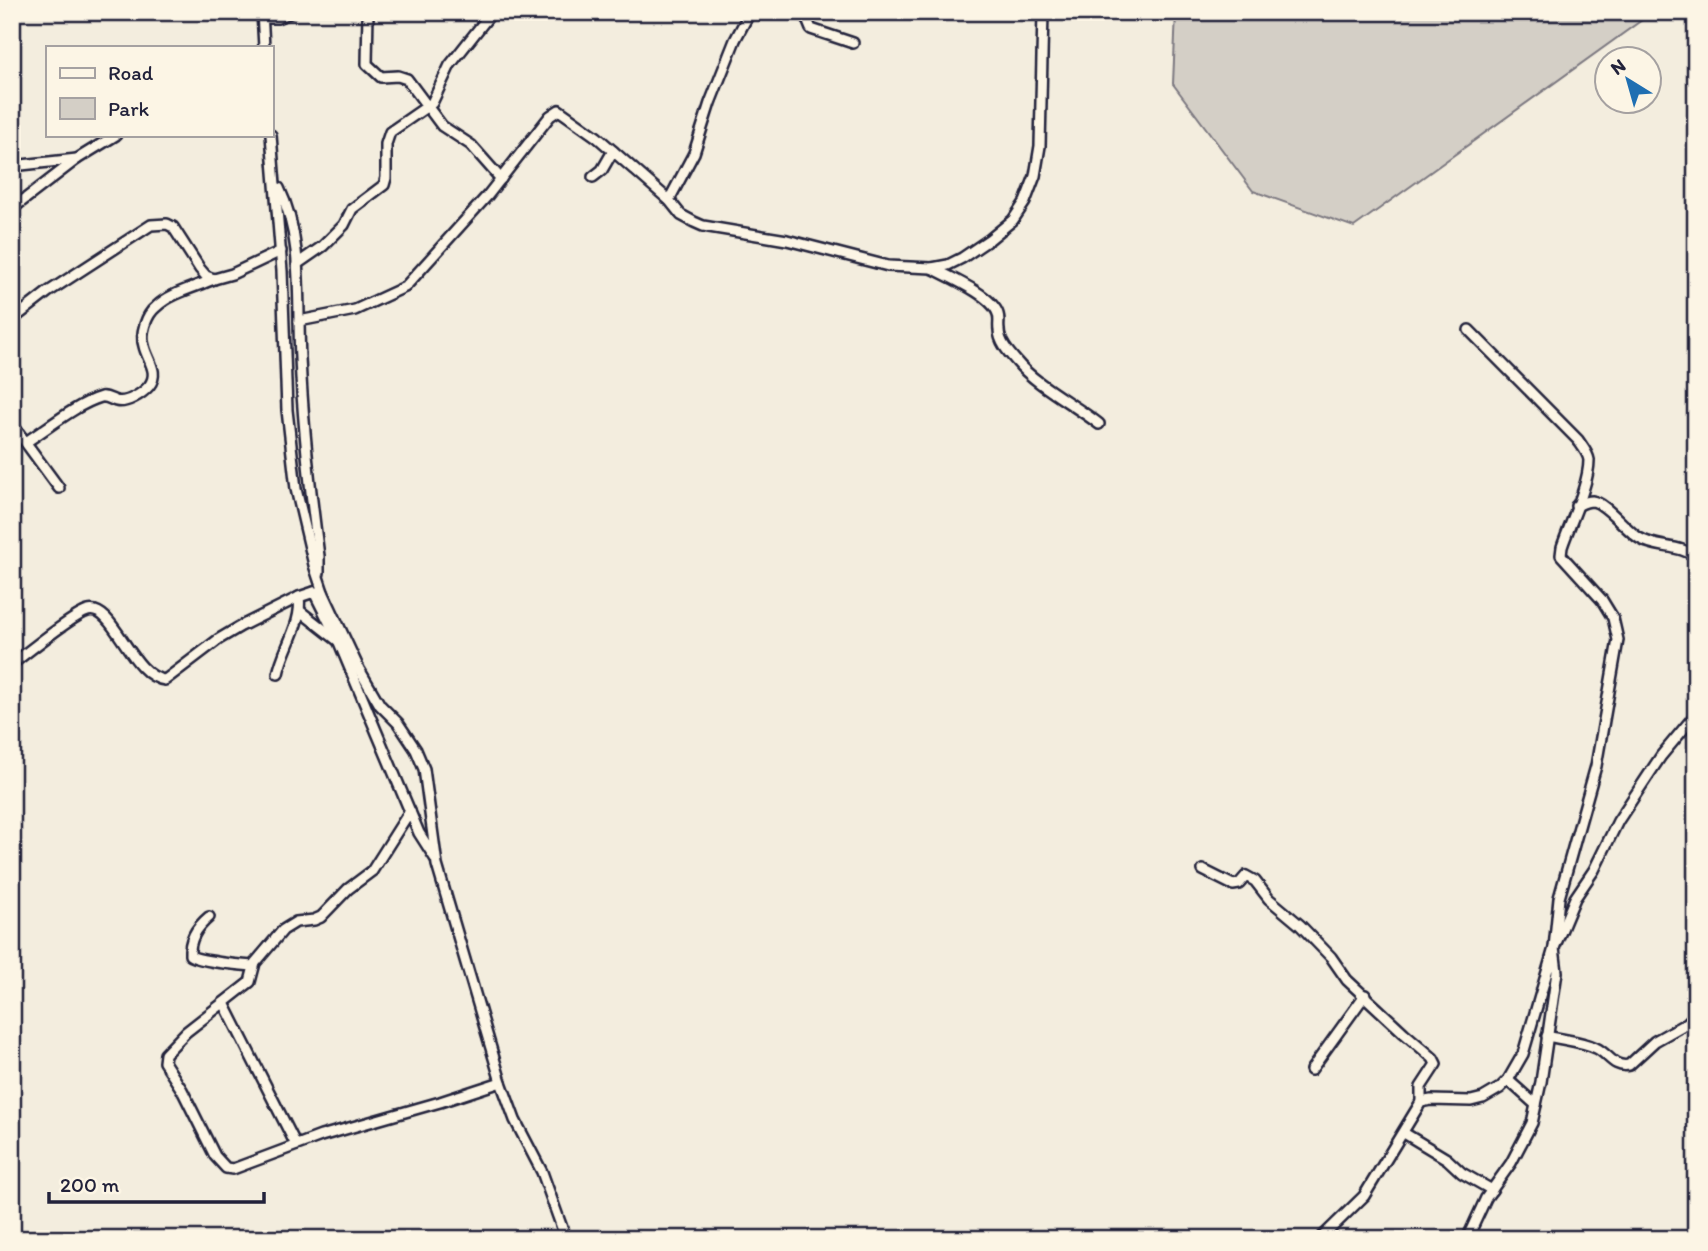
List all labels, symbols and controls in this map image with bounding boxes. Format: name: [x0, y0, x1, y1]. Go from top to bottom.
legend: [46, 46, 273, 136]
north arrow: [1592, 46, 1662, 116]
text: N: [1606, 54, 1630, 80]
text: Road: [108, 60, 154, 85]
text: Park: [108, 96, 150, 121]
scale bar: [49, 1160, 264, 1204]
text: 200 m: [60, 1172, 120, 1197]

